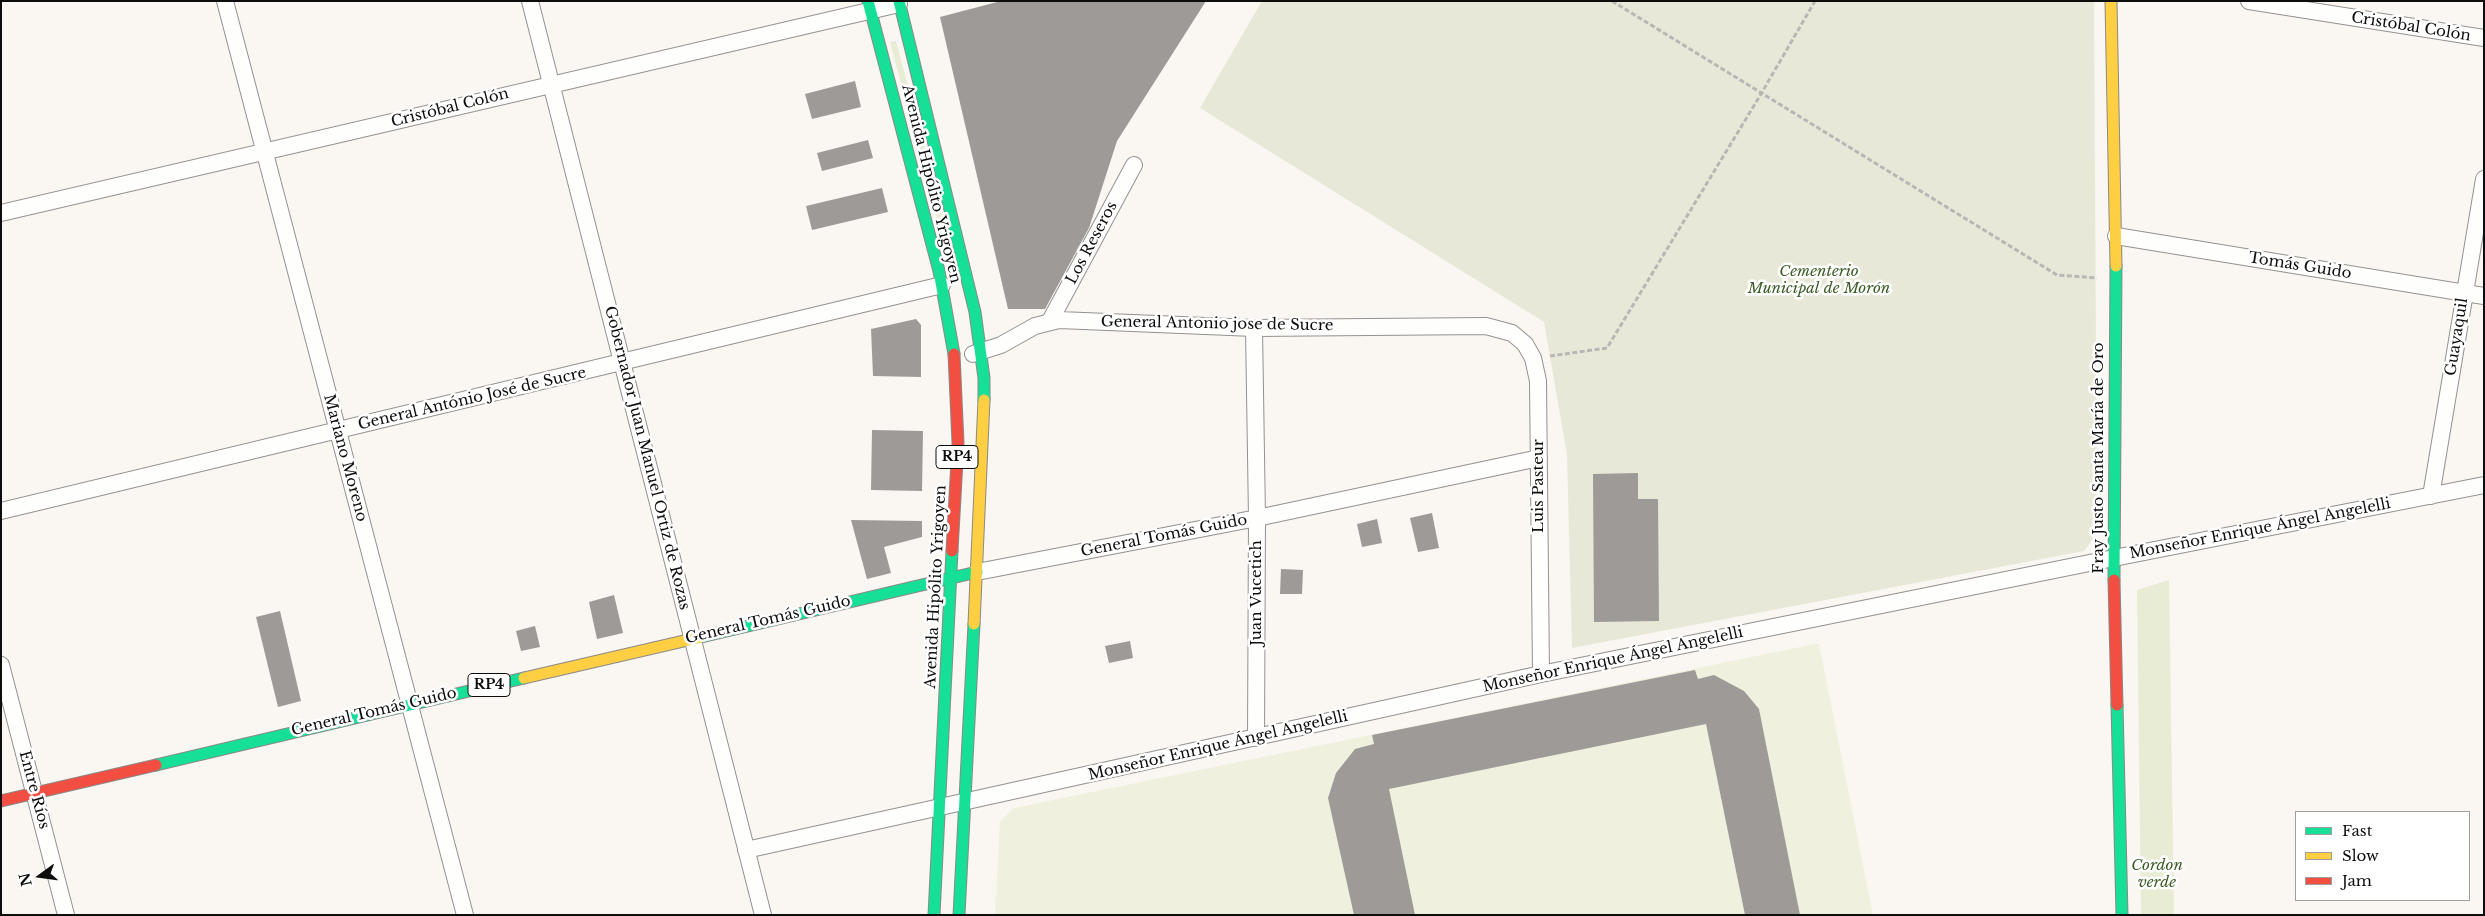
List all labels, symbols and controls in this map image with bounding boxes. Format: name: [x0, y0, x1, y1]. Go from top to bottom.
street label: Cristóbal Colón: [2350, 9, 2472, 45]
street label: Avenida Hipólito Yrigoyen: [898, 83, 964, 285]
street label: Cristóbal Colón: [389, 85, 511, 131]
street label: Los Reseros: [1063, 199, 1121, 287]
street label: Tomás Guido: [2247, 249, 2353, 283]
park label: Cementerio Municipal de Morón: [1748, 263, 1890, 298]
street label: Guayaquil: [2442, 297, 2472, 377]
street label: Gobernador Juan Manuel Ortiz de Rozas: [600, 304, 694, 612]
street label: General Antonio jose de Sucre: [1101, 313, 1333, 335]
street label: Fray Justo Santa María de Oro: [2090, 342, 2108, 574]
street label: General António José de Sucre: [356, 364, 588, 434]
street label: Mariano Moreno: [319, 392, 371, 524]
street label: Luis Pasteur: [1530, 439, 1548, 533]
road number: RP4: [936, 446, 978, 468]
street label: Avenida Hipólito Yrigoyen: [922, 485, 950, 689]
street label: Monseñor Enrique Ángel Angelelli: [2128, 495, 2392, 563]
street label: General Tomás Guido: [1079, 511, 1249, 561]
street label: Juan Vucetich: [1248, 540, 1266, 646]
street label: General Tomás Guido: [684, 592, 852, 648]
street label: Monseñor Enrique Ángel Angelelli: [1481, 624, 1745, 696]
road number: RP4: [468, 674, 510, 696]
street label: General Tomás Guido: [290, 684, 458, 740]
street label: Monseñor Enrique Ángel Angelelli: [1087, 707, 1349, 785]
street label: Entre Ríos: [15, 749, 53, 831]
legend: [2295, 811, 2470, 901]
text: Fast: [2342, 821, 2372, 840]
text: Slow: [2342, 846, 2379, 865]
north arrow: [15, 851, 65, 901]
park label: Cordon verde: [2131, 857, 2183, 892]
text: N: [15, 871, 36, 888]
text: Jam: [2342, 871, 2372, 890]

